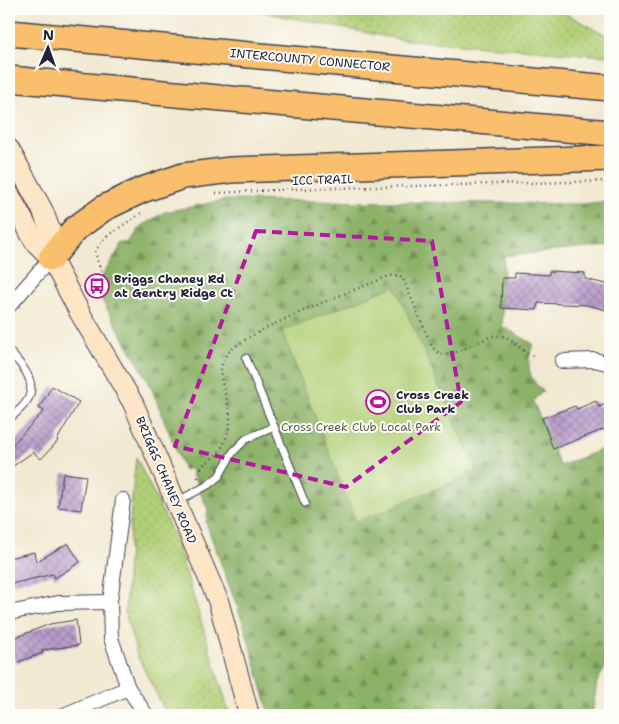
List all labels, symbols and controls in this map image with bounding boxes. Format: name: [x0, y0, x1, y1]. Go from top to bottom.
north arrow: [22, 22, 72, 72]
text: N: [43, 26, 54, 44]
street label: INTERCOUNTY CONNECTOR: [229, 45, 391, 75]
street label: ICC TRAIL: [292, 171, 354, 189]
place label: Briggs Chaney Rd at Gentry Ridge Ct: [114, 271, 233, 301]
bus stop icon: Briggs Chaney Rd at Gentry Ridge Ct: [84, 273, 110, 299]
place label: Cross Creek Club Park: [396, 387, 469, 417]
sports icon: Cross Creek Club Park: [365, 389, 391, 415]
street label: BRIGGS CHANEY ROAD: [132, 414, 200, 546]
park label: Cross Creek Club Local Park: [281, 419, 441, 435]

